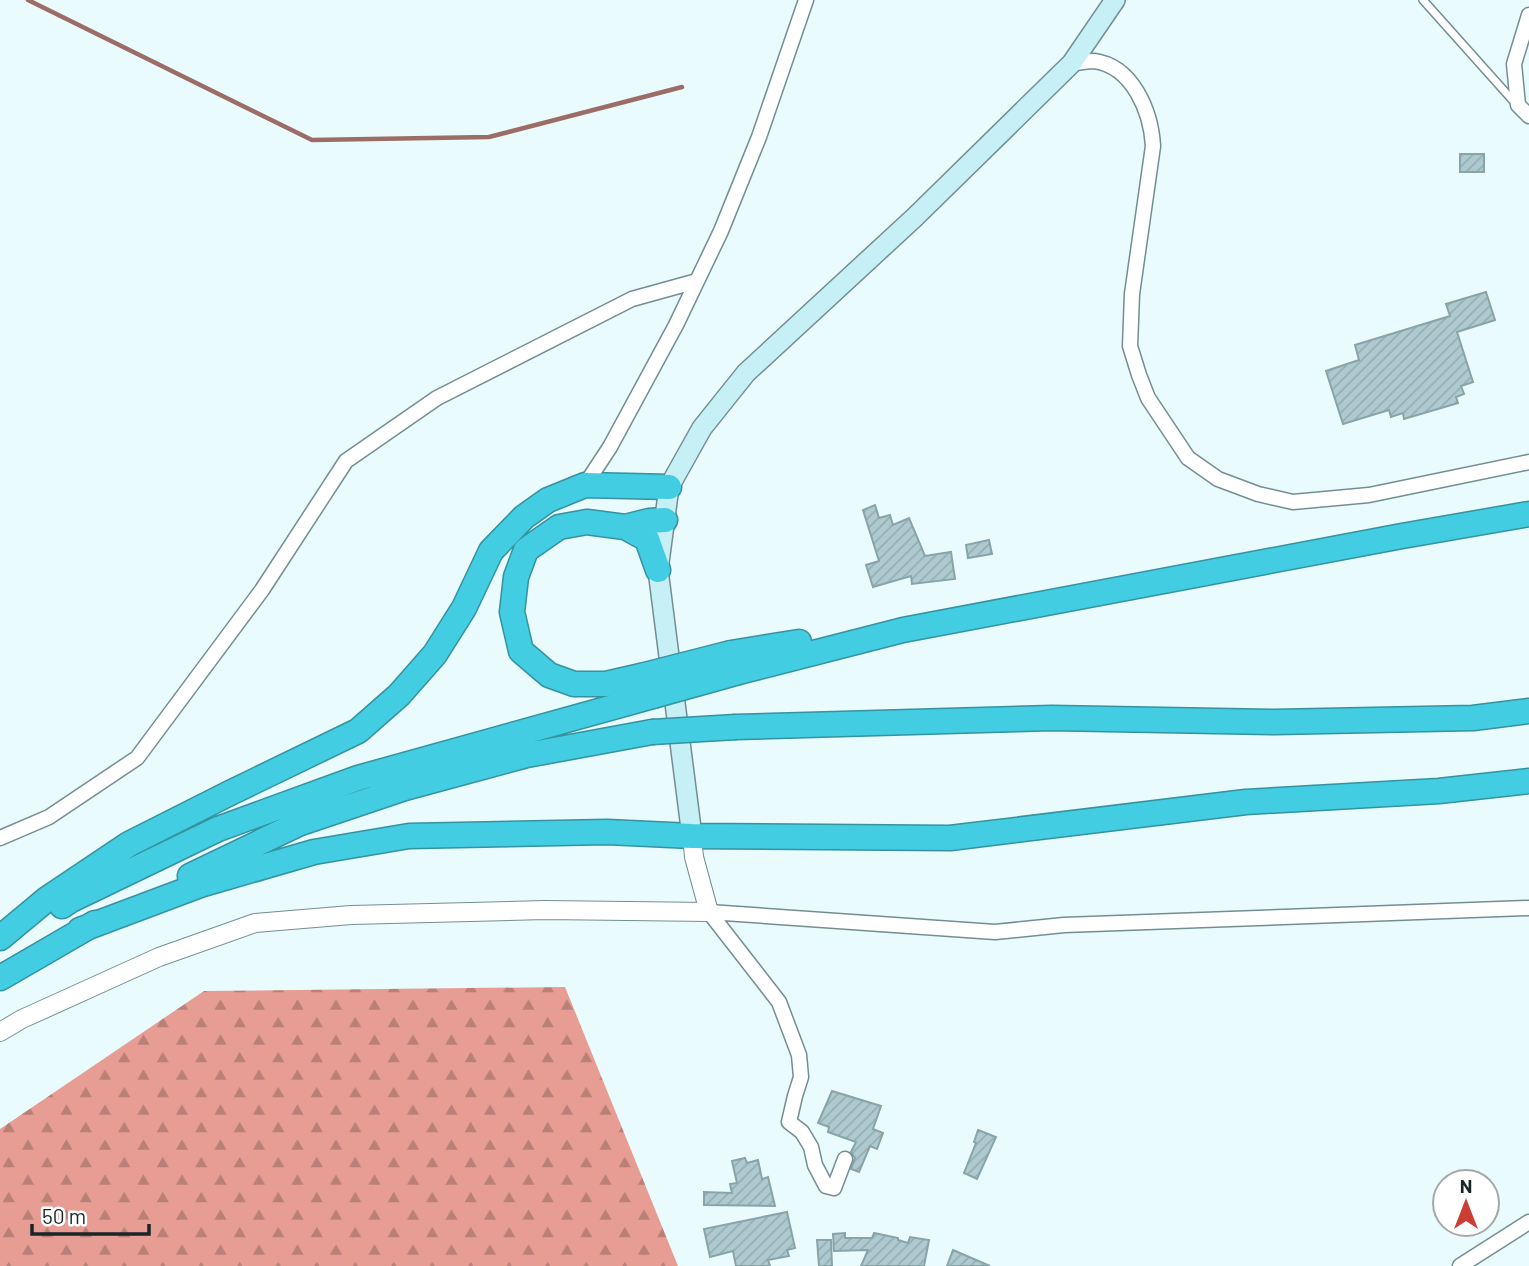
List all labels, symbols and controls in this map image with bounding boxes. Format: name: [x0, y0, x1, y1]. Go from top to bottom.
north arrow: [1431, 1168, 1501, 1238]
text: N: [1460, 1174, 1472, 1197]
scale bar: [32, 1192, 149, 1236]
text: 50 m: [42, 1203, 86, 1228]

